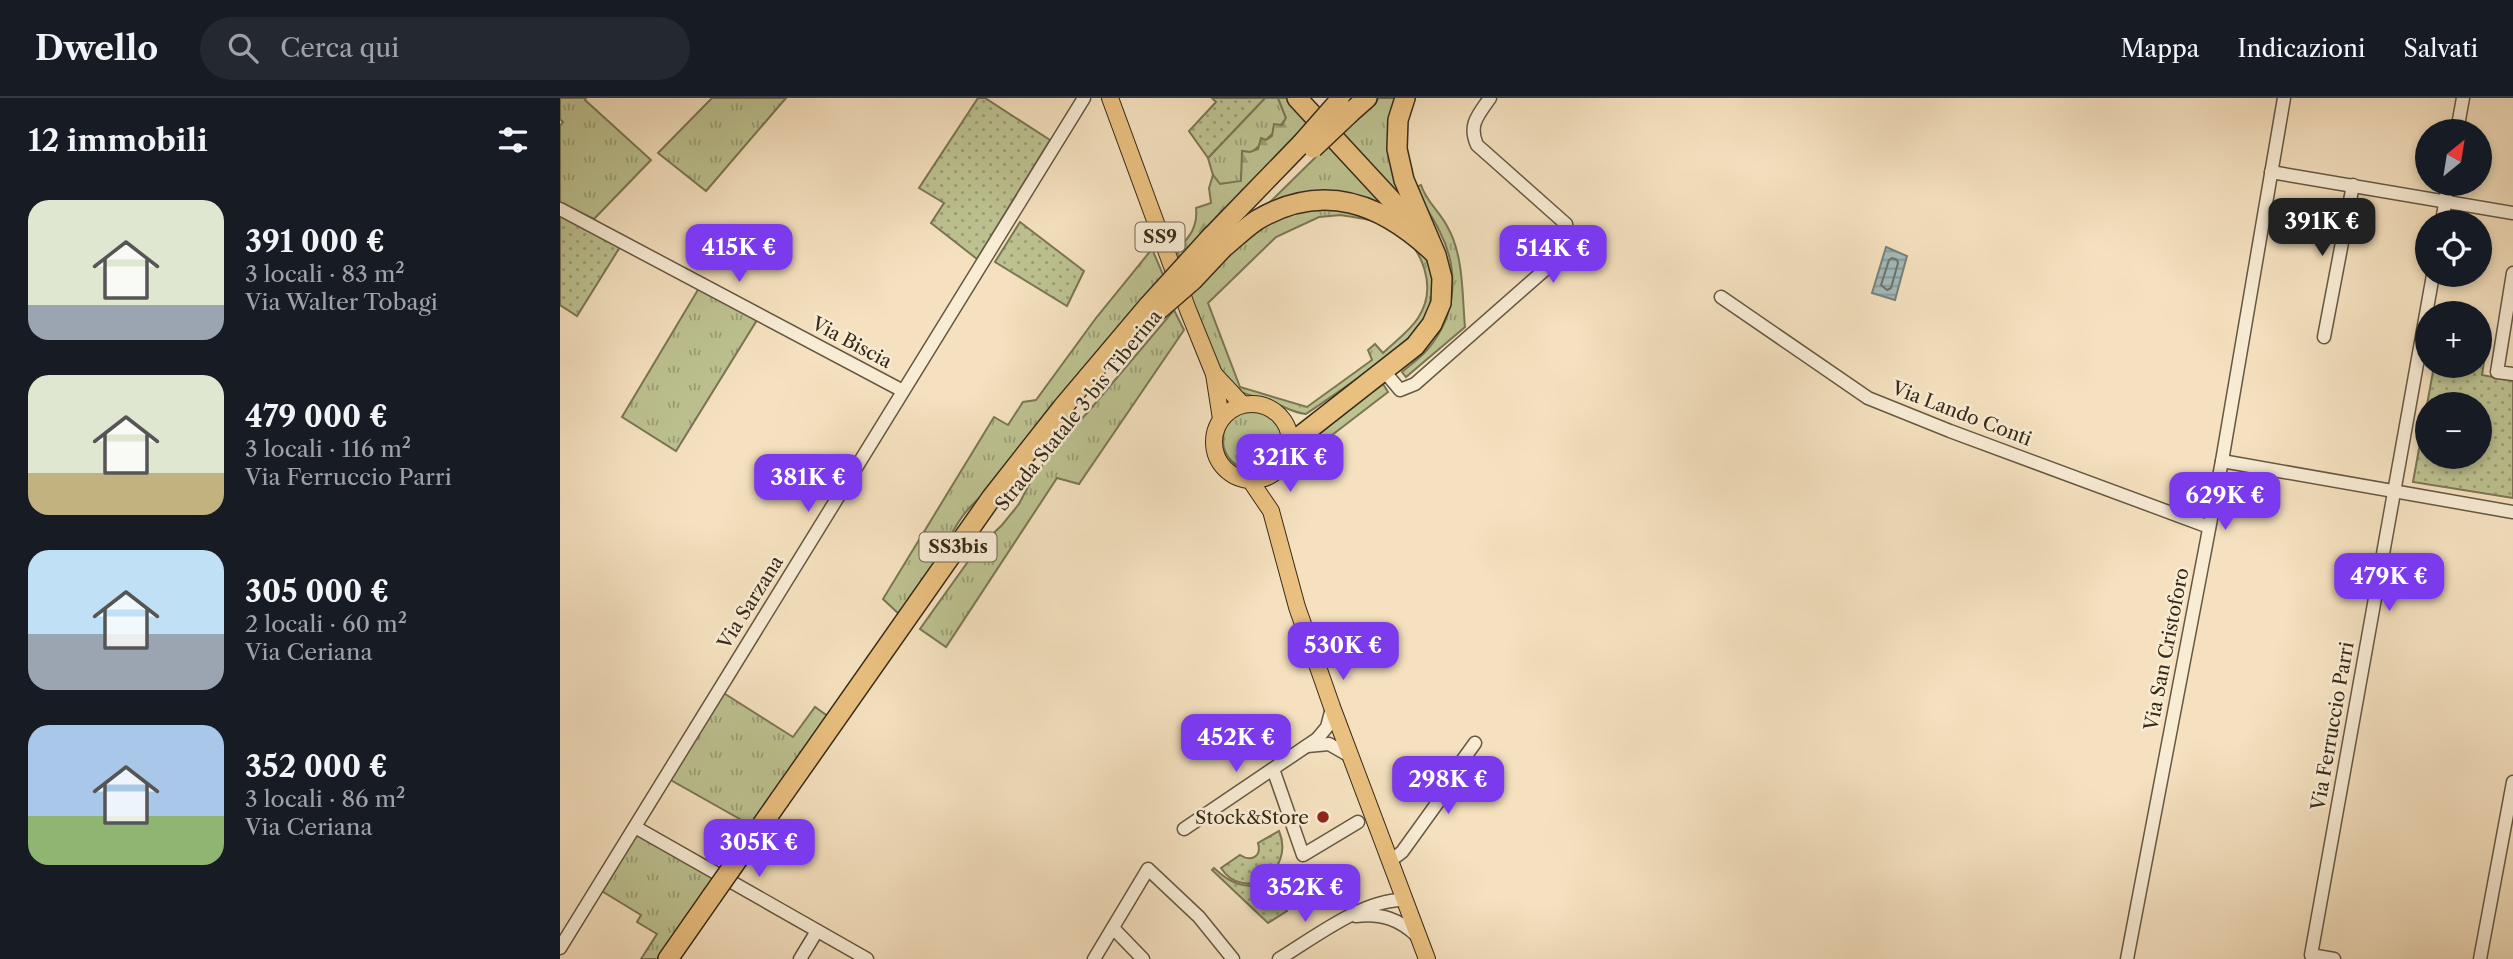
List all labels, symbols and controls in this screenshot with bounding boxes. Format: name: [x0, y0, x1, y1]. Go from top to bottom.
search box: [200, 17, 690, 80]
text: Dwello: [35, 28, 158, 69]
icon: search: [224, 29, 262, 67]
text: Cerca qui: [280, 32, 399, 64]
text: Mappa: [2120, 34, 2199, 63]
text: Indicazioni: [2237, 34, 2365, 63]
text: Salvati: [2403, 34, 2478, 63]
north arrow: [2415, 119, 2492, 196]
map controls: [2415, 119, 2492, 469]
icon: filters: [494, 121, 532, 159]
text: 12 immobili: [28, 122, 208, 159]
pin: 391K €: [2265, 198, 2379, 258]
text: 391K €: [2284, 207, 2360, 235]
button: locate: [2415, 210, 2492, 287]
road number: SS9: [1136, 222, 1184, 252]
text: 391 000 €: [245, 223, 385, 260]
pin: 415K €: [682, 225, 796, 284]
pin: 514K €: [1496, 226, 1610, 285]
icon: home: [84, 228, 168, 312]
text: 415K €: [702, 233, 776, 261]
text: 514K €: [1516, 234, 1590, 262]
text: 3 locali · 83 m²: [245, 260, 405, 288]
text: Via Walter Tobagi: [245, 288, 438, 316]
button: +: [2415, 301, 2492, 378]
street label: Strada Statale 3 bis Tiberina: [990, 305, 1167, 515]
street label: Via Biscia: [807, 311, 896, 373]
street label: Via Lando Conti: [1888, 376, 2035, 451]
button: −: [2415, 392, 2492, 469]
text: 479 000 €: [245, 398, 388, 435]
icon: home: [84, 403, 168, 487]
pin: 321K €: [1233, 434, 1347, 494]
text: 3 locali · 116 m²: [245, 435, 411, 463]
text: 321K €: [1252, 443, 1328, 471]
pin: 381K €: [751, 454, 865, 514]
text: Via Ferruccio Parri: [245, 463, 452, 491]
text: 381K €: [770, 463, 846, 491]
pin: 629K €: [2168, 472, 2282, 532]
text: 629K €: [2185, 481, 2265, 509]
road number: SS3bis: [920, 532, 996, 561]
street label: Via Sarzana: [712, 551, 788, 654]
pin: 479K €: [2332, 554, 2446, 613]
text: 479K €: [2350, 562, 2428, 590]
street label: Via San Cristoforo: [2139, 566, 2194, 733]
text: 305 000 €: [245, 573, 389, 610]
icon: home: [84, 578, 168, 662]
text: 2 locali · 60 m²: [245, 610, 407, 638]
pin: 530K €: [1286, 622, 1400, 682]
text: 530K €: [1304, 631, 1382, 659]
text: Via Ceriana: [245, 638, 373, 666]
street label: Via Ferruccio Parri: [2306, 640, 2359, 813]
pin: 452K €: [1179, 714, 1293, 774]
text: 452K €: [1197, 723, 1275, 751]
text: 352 000 €: [245, 748, 388, 785]
icon: home: [84, 753, 168, 837]
pin: 298K €: [1391, 756, 1505, 816]
text: 298K €: [1408, 765, 1488, 793]
text: 3 locali · 86 m²: [245, 785, 406, 813]
place label: Stock&Store: [1195, 806, 1309, 829]
marker: Stock&Store: [1315, 809, 1331, 825]
text: Via Ceriana: [245, 813, 373, 841]
pin: 305K €: [702, 820, 816, 879]
text: 305K €: [720, 828, 798, 856]
pin: 352K €: [1248, 864, 1362, 924]
text: 352K €: [1266, 873, 1344, 901]

